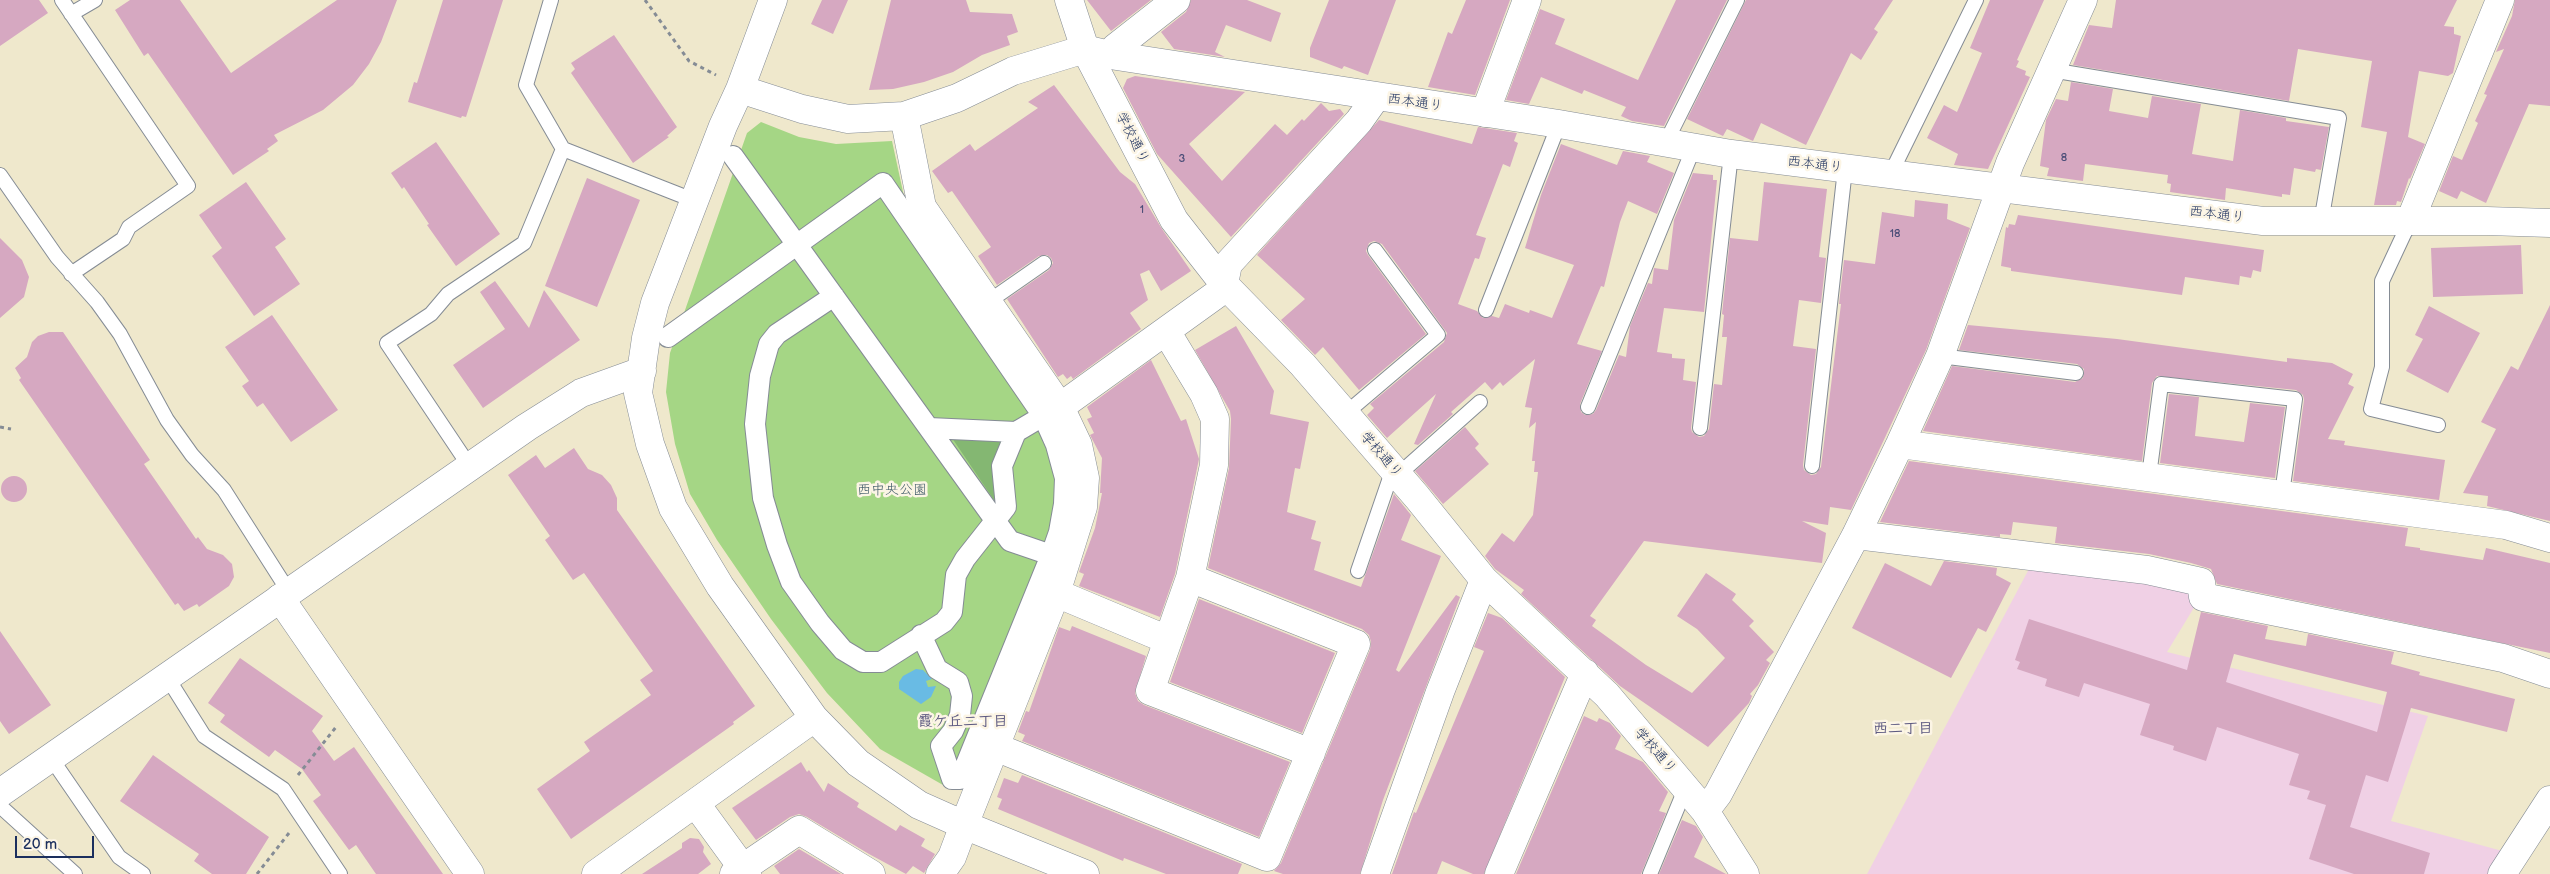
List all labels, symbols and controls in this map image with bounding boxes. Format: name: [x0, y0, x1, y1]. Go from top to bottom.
street label: 西本通り: [1386, 91, 1444, 115]
street label: 学校通り: [1112, 109, 1152, 167]
house number: 8: [2061, 151, 2067, 165]
house number: 3: [1179, 152, 1185, 166]
street label: 西本通り: [1786, 153, 1844, 177]
house number: 1: [1140, 203, 1144, 217]
street label: 西本通り: [2188, 203, 2246, 227]
house number: 18: [1890, 227, 1900, 241]
street label: 学校通り: [1356, 428, 1406, 482]
park label: 西中央公園: [857, 482, 927, 498]
district label: 霞ケ丘二丁目: [918, 713, 1008, 731]
district label: 西二丁目: [1873, 720, 1933, 738]
street label: 学校通り: [1630, 724, 1680, 778]
scale bar: [18, 826, 96, 858]
text: 20 m: [23, 835, 57, 854]

